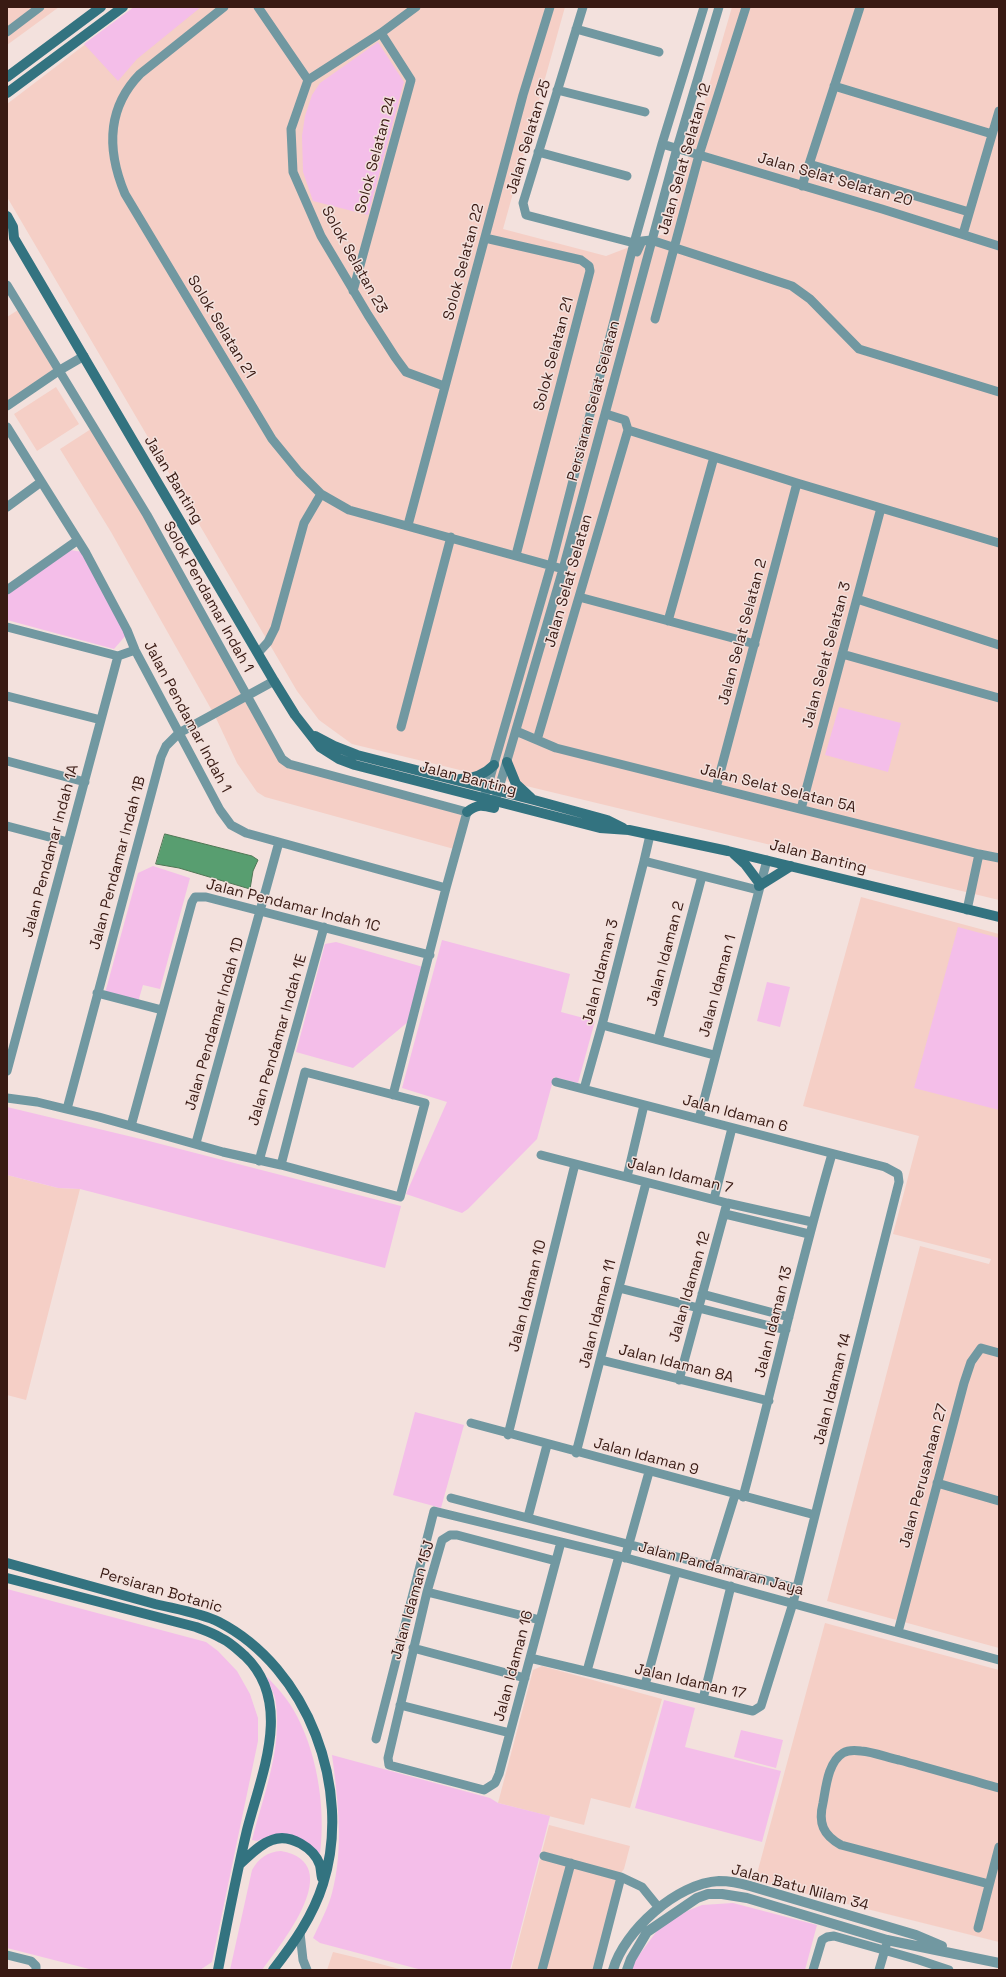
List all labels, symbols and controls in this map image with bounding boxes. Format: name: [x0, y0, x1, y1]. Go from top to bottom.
street label: Jalan Selatan 25: [503, 77, 555, 197]
street label: Jalan Selat Selatan 12: [655, 81, 715, 237]
street label: Solok Selatan 24: [352, 95, 400, 215]
street label: Jalan Selat Selatan 20: [755, 149, 915, 211]
street label: Solok Selatan 22: [440, 202, 488, 322]
street label: Solok Selatan 23: [317, 203, 391, 317]
street label: Solok Selatan 21: [183, 272, 259, 382]
street label: Solok Selatan 21: [530, 295, 578, 413]
street label: Persiaran Selat Selatan: [564, 319, 624, 483]
street label: Jalan Banting: [140, 433, 206, 527]
street label: Jalan Selat Selatan: [541, 512, 597, 650]
street label: Solok Pendamar Indah 1: [159, 518, 257, 676]
street label: Jalan Selat Selatan 2: [715, 557, 771, 707]
street label: Jalan Selat Selatan 3: [799, 580, 855, 730]
street label: Jalan Pendamar Indah 1: [139, 638, 235, 796]
street label: Jalan Banting: [418, 758, 518, 800]
street label: Jalan Selat Selatan 5A: [698, 761, 858, 817]
street label: Jalan Pendamar Indah 1A: [19, 762, 83, 940]
street label: Jalan Pendamar Indah 1B: [86, 774, 150, 952]
street label: Jalan Banting: [768, 836, 868, 878]
street label: Jalan Pendamar Indah 1C: [204, 876, 382, 936]
street label: Jalan Idaman 2: [643, 899, 689, 1009]
street label: Jalan Idaman 3: [579, 917, 623, 1027]
street label: Jalan Idaman 1: [696, 933, 740, 1039]
street label: Jalan Pendamar Indah 1D: [182, 935, 248, 1113]
street label: Jalan Pendamar Indah 1E: [245, 952, 311, 1128]
street label: Jalan Idaman 6: [680, 1091, 790, 1137]
street label: Jalan Idaman 7: [626, 1154, 734, 1198]
street label: Jalan Idaman 12: [666, 1230, 714, 1344]
street label: Jalan Idaman 10: [505, 1238, 551, 1354]
street label: Jalan Idaman 11: [576, 1258, 620, 1370]
street label: Jalan Idaman 13: [751, 1264, 797, 1380]
street label: Jalan Idaman 14: [810, 1331, 856, 1447]
street label: Jalan Idaman 8A: [617, 1341, 735, 1387]
street label: Jalan Perusahaan 27: [896, 1402, 952, 1550]
street label: Jalan Idaman 9: [591, 1434, 701, 1480]
street label: Jalan Idaman 15J: [387, 1538, 439, 1662]
street label: Jalan Pandamaran Jaya: [636, 1538, 806, 1600]
street label: Persiaran Botanic: [98, 1565, 224, 1617]
street label: Jalan Idaman 16: [490, 1608, 538, 1724]
street label: Jalan Idaman 17: [633, 1660, 747, 1704]
street label: Jalan Batu Nilam 34: [729, 1861, 871, 1915]

